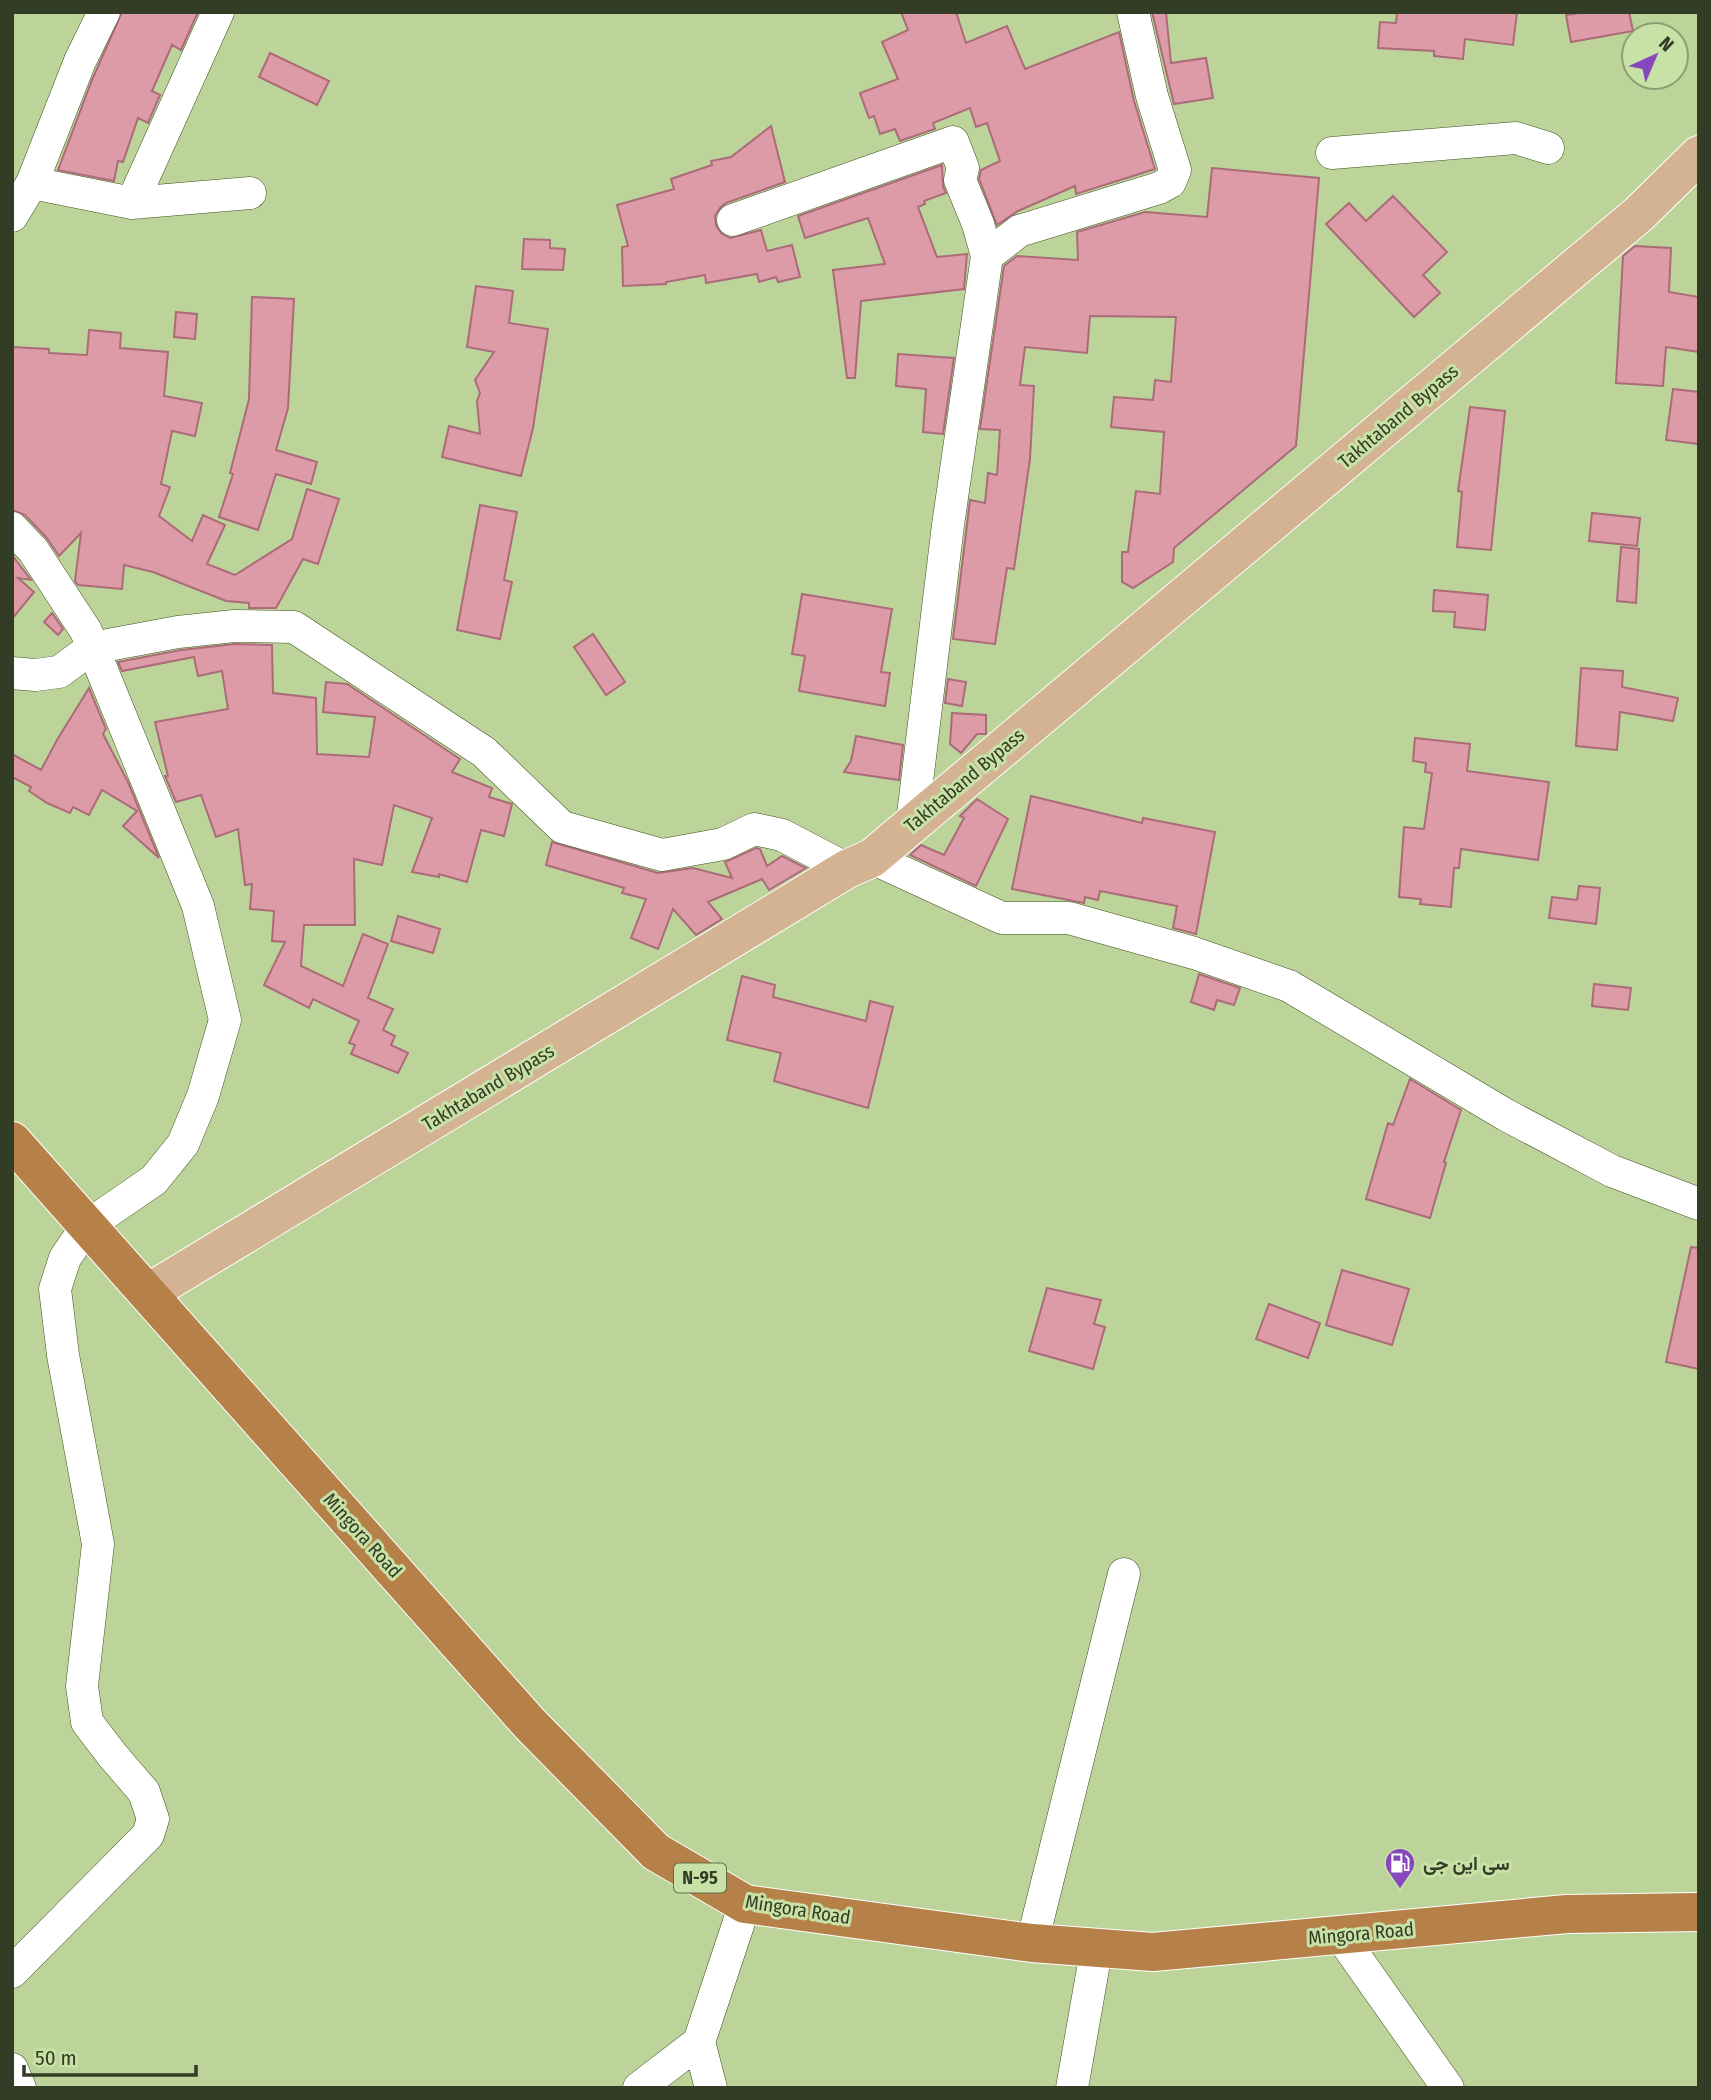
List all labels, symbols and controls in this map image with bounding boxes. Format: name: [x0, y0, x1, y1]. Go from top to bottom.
north arrow: [1620, 21, 1690, 91]
text: N: [1654, 32, 1679, 56]
street label: Takhtaband Bypass: [1334, 360, 1463, 473]
street label: Takhtaband Bypass: [900, 724, 1029, 837]
street label: Takhtaband Bypass: [418, 1039, 558, 1136]
street label: Mingora Road: [319, 1488, 407, 1582]
fuel station icon: سی این جی: [1383, 1846, 1417, 1890]
place label: سی این جی: [1423, 1852, 1510, 1875]
road number: N-95: [674, 1864, 726, 1892]
street label: Mingora Road: [744, 1890, 852, 1929]
street label: Mingora Road: [1307, 1917, 1415, 1950]
scale bar: [24, 2034, 196, 2078]
text: 50 m: [35, 2045, 77, 2071]

